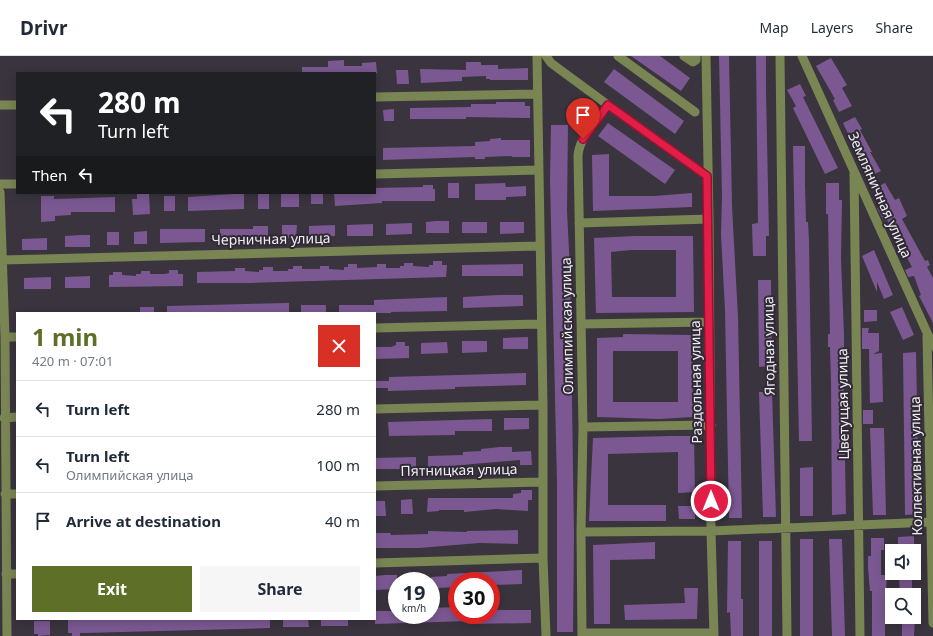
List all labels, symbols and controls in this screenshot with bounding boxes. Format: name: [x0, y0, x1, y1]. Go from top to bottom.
text: Drivr: [20, 15, 67, 41]
text: Map: [760, 18, 789, 37]
text: Layers: [811, 18, 853, 37]
text: Share: [875, 18, 913, 37]
text: 280 m: [98, 83, 181, 121]
icon: left: [32, 88, 84, 140]
pin: [566, 98, 600, 139]
icon: arrive: [572, 104, 594, 126]
text: Turn left: [98, 119, 169, 143]
street label: Земляничная улица: [844, 129, 917, 261]
icon: left: [75, 164, 97, 186]
text: Then: [32, 165, 67, 185]
street label: Черничная улица: [211, 228, 331, 249]
street label: Олимпийская улица: [556, 257, 577, 395]
street label: Ягодная улица: [758, 296, 779, 396]
text: 1 min: [32, 320, 98, 353]
street label: Раздольная улица: [685, 320, 706, 444]
button: close: [318, 325, 360, 367]
street label: Цветущая улица: [832, 348, 853, 460]
text: 420 m · 07:01: [32, 352, 113, 370]
street label: Коллективная улица: [905, 396, 926, 536]
icon: left: [32, 398, 54, 420]
text: Turn left: [66, 399, 130, 419]
text: 280 m: [316, 399, 360, 419]
text: Turn left: [66, 446, 130, 466]
icon: left: [32, 454, 54, 476]
text: 100 m: [316, 455, 360, 475]
street label: Пятницкая улица: [400, 459, 518, 480]
text: Олимпийская улица: [66, 466, 194, 484]
position arrow: [690, 480, 732, 522]
icon: arrive: [32, 510, 54, 532]
text: Arrive at destination: [66, 511, 221, 531]
text: 40 m: [325, 511, 360, 531]
map controls: [885, 544, 921, 624]
button: sound: [885, 544, 921, 580]
button: Exit: [32, 566, 192, 612]
button: Share: [200, 566, 360, 612]
speed limit sign: 30: [448, 572, 500, 624]
text: 19: [403, 579, 425, 606]
button: search: [885, 588, 921, 624]
text: km/h: [402, 601, 426, 615]

